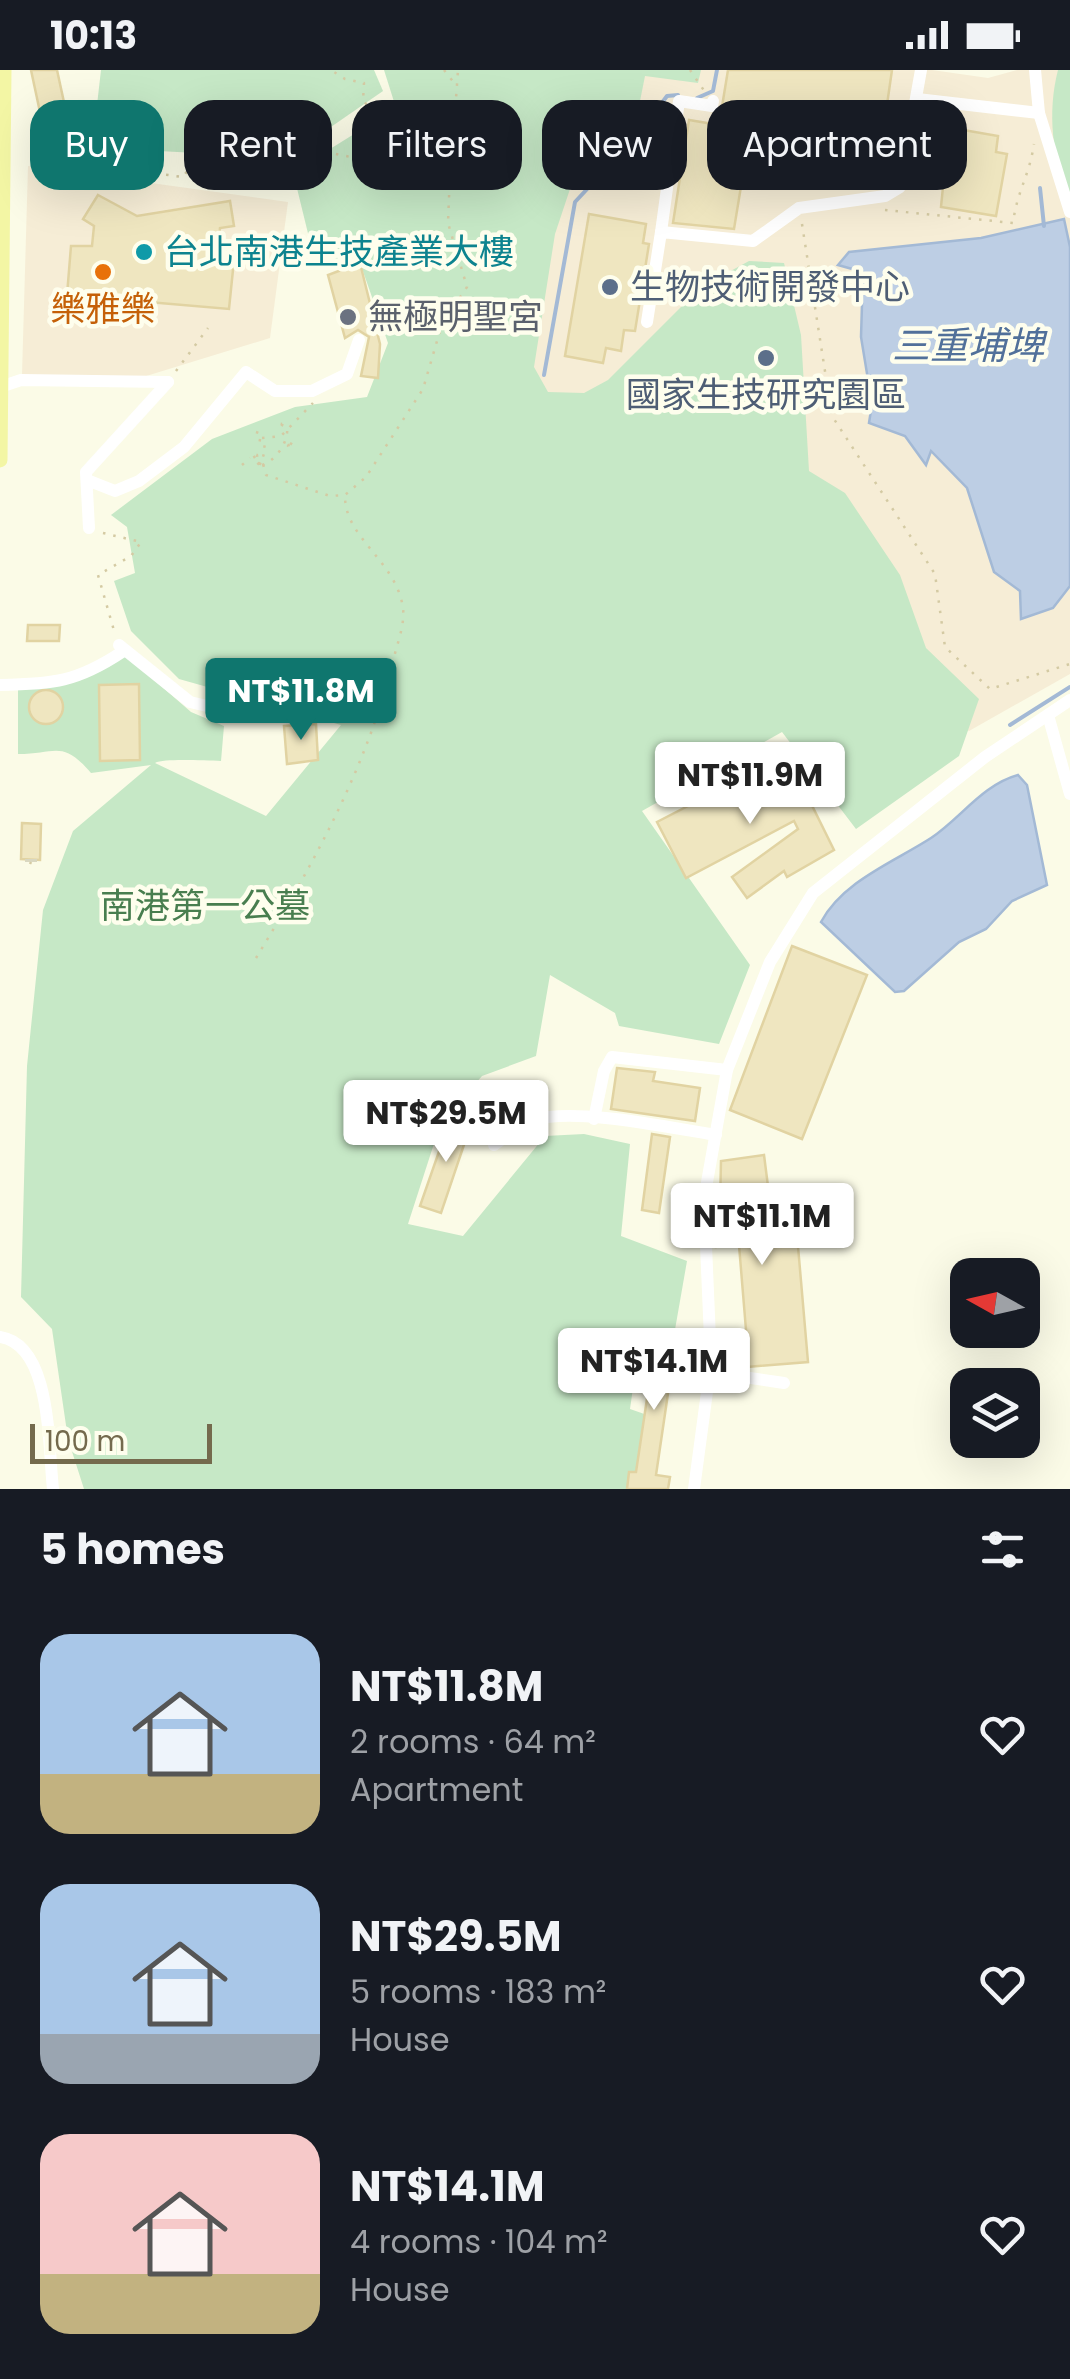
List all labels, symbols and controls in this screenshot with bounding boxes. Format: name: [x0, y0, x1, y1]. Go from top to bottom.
text: 10:13: [50, 9, 137, 62]
chip: Buy: [30, 100, 164, 190]
chip: Rent: [184, 100, 332, 190]
chip: Filters: [352, 100, 522, 190]
chip: New: [542, 100, 687, 190]
chip: Apartment: [707, 100, 967, 190]
place label: 台北南港生技產業大樓: [164, 227, 514, 276]
marker: 台北南港生技產業大樓: [133, 241, 155, 263]
marker: 樂雅樂: [92, 261, 114, 283]
place label: 生物技術開發中心: [630, 262, 910, 311]
marker: 生物技術開發中心: [599, 276, 621, 298]
place label: 樂雅樂: [50, 284, 156, 333]
place label: 無極明聖宮: [368, 292, 543, 341]
marker: 無極明聖宮: [337, 306, 359, 328]
water label: 三重埔埤: [892, 319, 1048, 372]
marker: 國家生技研究園區: [755, 347, 777, 369]
place label: 國家生技研究園區: [626, 370, 906, 419]
pin: NT$11.8M: [198, 658, 404, 743]
text: NT$11.8M: [227, 668, 375, 713]
pin: NT$11.9M: [647, 742, 853, 827]
text: NT$11.9M: [677, 752, 823, 797]
park label: 南港第一公墓: [100, 881, 310, 930]
pin: NT$29.5M: [343, 1080, 549, 1165]
text: NT$29.5M: [365, 1090, 527, 1135]
pin: NT$11.1M: [659, 1183, 865, 1268]
text: NT$11.1M: [693, 1193, 831, 1238]
north arrow: [950, 1258, 1040, 1348]
map controls: [950, 1258, 1040, 1458]
pin: NT$14.1M: [551, 1328, 757, 1413]
text: NT$14.1M: [580, 1338, 728, 1383]
button: layers: [950, 1368, 1040, 1458]
scale bar: [30, 1419, 212, 1464]
text: 100 m: [45, 1422, 125, 1461]
text: 5 homes: [40, 1520, 225, 1579]
icon: filters: [975, 1522, 1030, 1577]
text: NT$11.8M: [350, 1657, 543, 1716]
icon: home: [120, 1674, 240, 1794]
icon: heart: [975, 1707, 1030, 1762]
text: 2 rooms · 64 m²: [350, 1719, 596, 1764]
text: Apartment: [350, 1767, 523, 1812]
text: NT$29.5M: [350, 1907, 562, 1966]
icon: home: [120, 1924, 240, 2044]
icon: heart: [975, 1957, 1030, 2012]
text: 5 rooms · 183 m²: [350, 1969, 606, 2014]
text: House: [350, 2017, 450, 2062]
text: NT$14.1M: [350, 2157, 544, 2216]
icon: home: [120, 2174, 240, 2294]
icon: heart: [975, 2207, 1030, 2262]
text: 4 rooms · 104 m²: [350, 2219, 608, 2264]
text: House: [350, 2267, 450, 2312]

